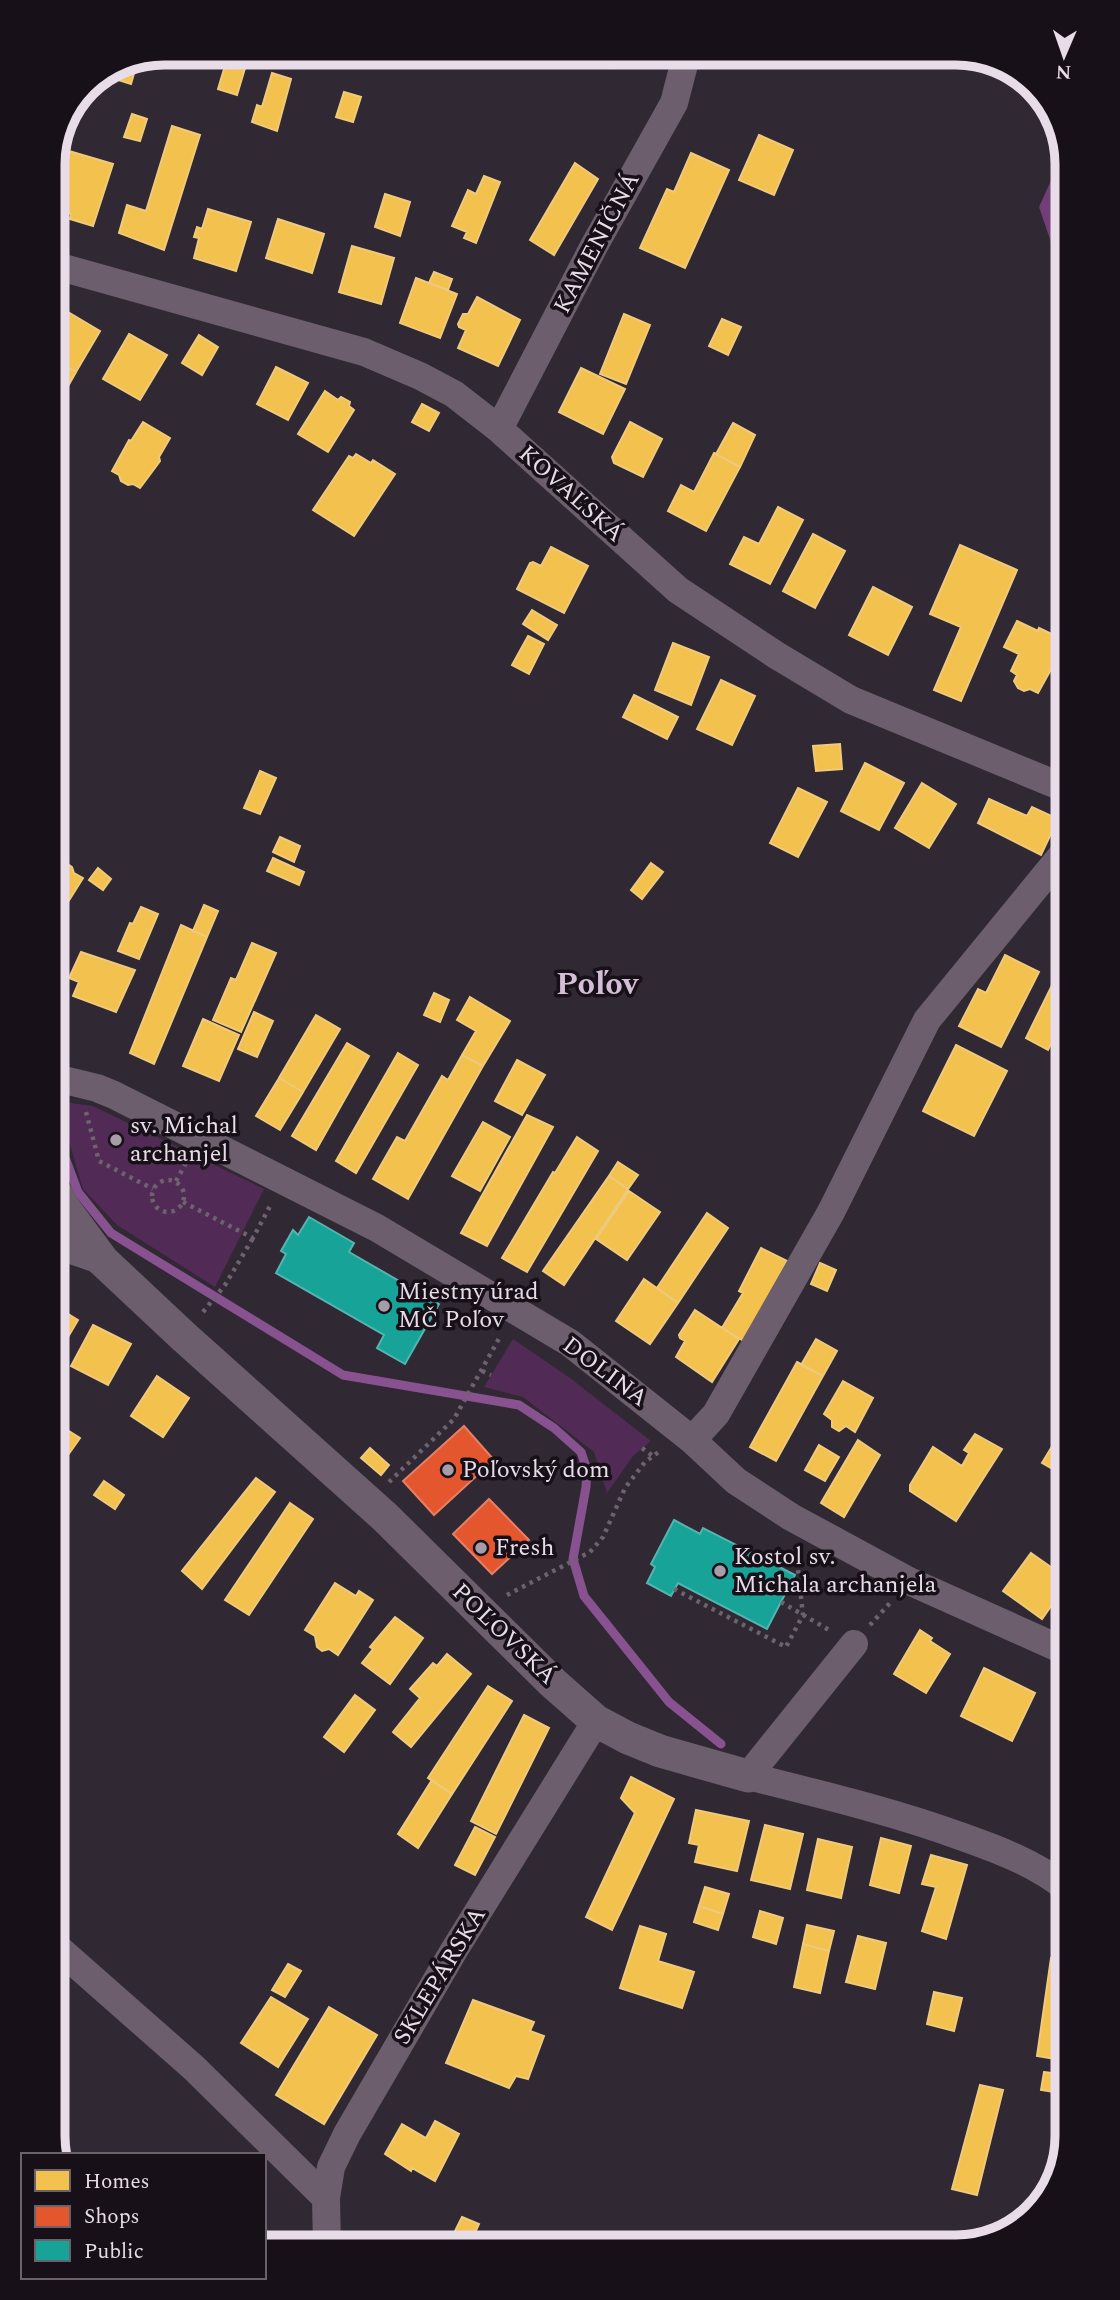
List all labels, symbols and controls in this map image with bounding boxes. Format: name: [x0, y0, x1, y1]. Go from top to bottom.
north arrow: [1029, 21, 1099, 91]
text: N: [1055, 57, 1072, 86]
street label: KAMENIČNÁ: [545, 166, 649, 320]
street label: KOVAĽSKÁ: [510, 437, 632, 551]
district label: Poľov: [556, 960, 640, 1009]
place label: sv. Michal archanjel: [130, 1108, 238, 1172]
marker: sv. Michal archanjel: [108, 1132, 124, 1148]
place label: Miestny úrad MČ Poľov: [398, 1274, 539, 1338]
marker: Miestny úrad MČ Poľov: [376, 1298, 392, 1314]
street label: DOLINA: [555, 1328, 655, 1416]
place label: Poľovský dom: [462, 1452, 610, 1488]
marker: Poľovský dom: [440, 1462, 456, 1478]
place label: Fresh: [495, 1530, 555, 1566]
place label: Kostol sv. Michala archanjela: [734, 1539, 937, 1603]
marker: Fresh: [473, 1540, 489, 1556]
marker: Kostol sv. Michala archanjela: [712, 1563, 728, 1579]
street label: POĽOVSKÁ: [443, 1575, 565, 1693]
street label: SKLEPÁRSKA: [385, 1900, 495, 2052]
legend: [21, 2153, 266, 2279]
text: Homes: [84, 2166, 150, 2198]
text: Shops: [84, 2201, 140, 2233]
text: Public: [84, 2236, 144, 2268]

